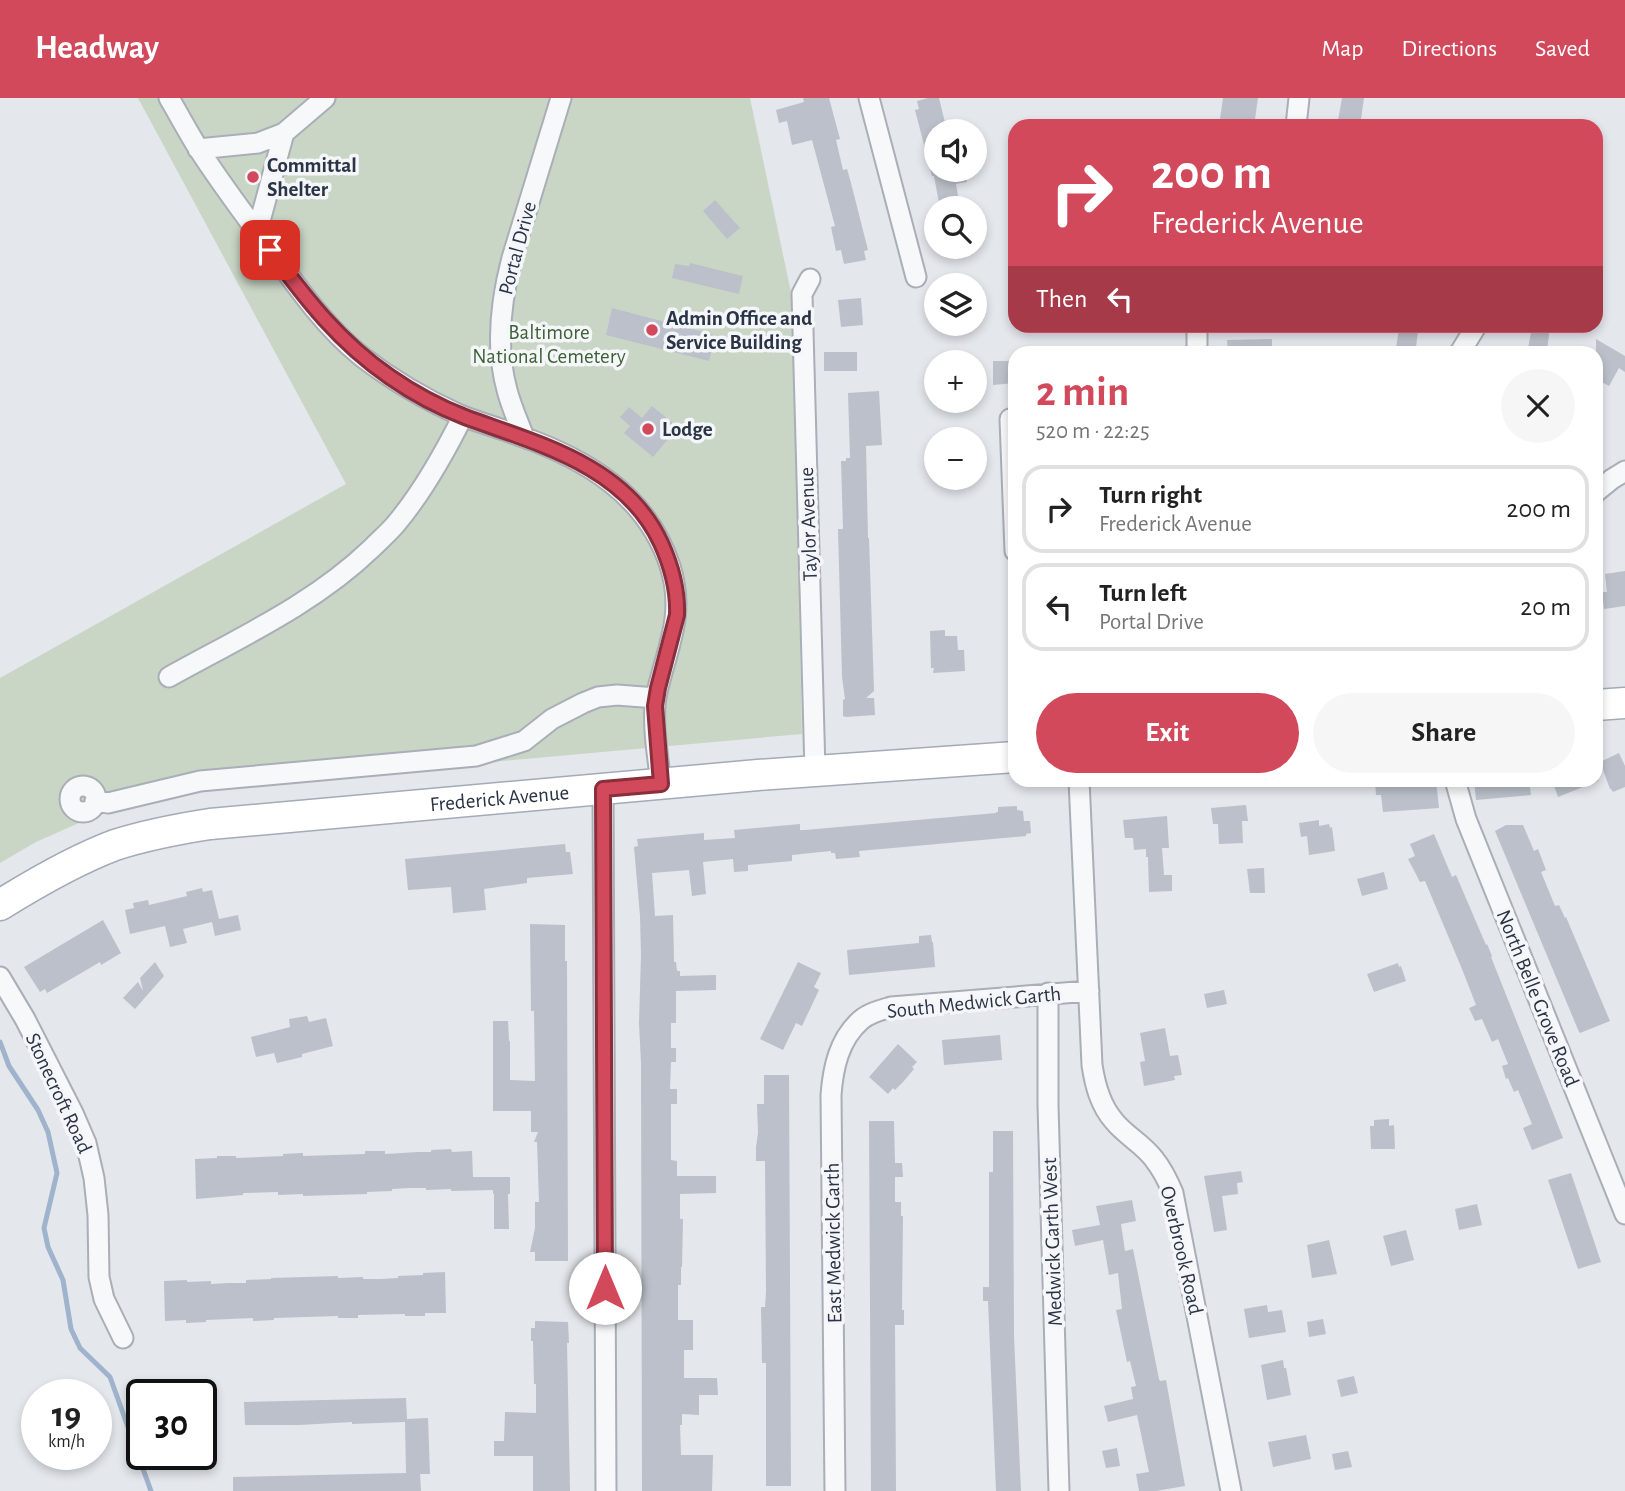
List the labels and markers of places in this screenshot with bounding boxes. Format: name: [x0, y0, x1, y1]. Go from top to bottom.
place label: Committal Shelter: [267, 155, 357, 200]
marker: Committal Shelter: [245, 169, 261, 185]
pin: [240, 220, 300, 280]
place label: Admin Office and Service Building: [666, 308, 812, 353]
marker: Admin Office and Service Building: [644, 322, 660, 338]
place label: Lodge: [662, 419, 713, 440]
marker: Lodge: [640, 421, 656, 437]

